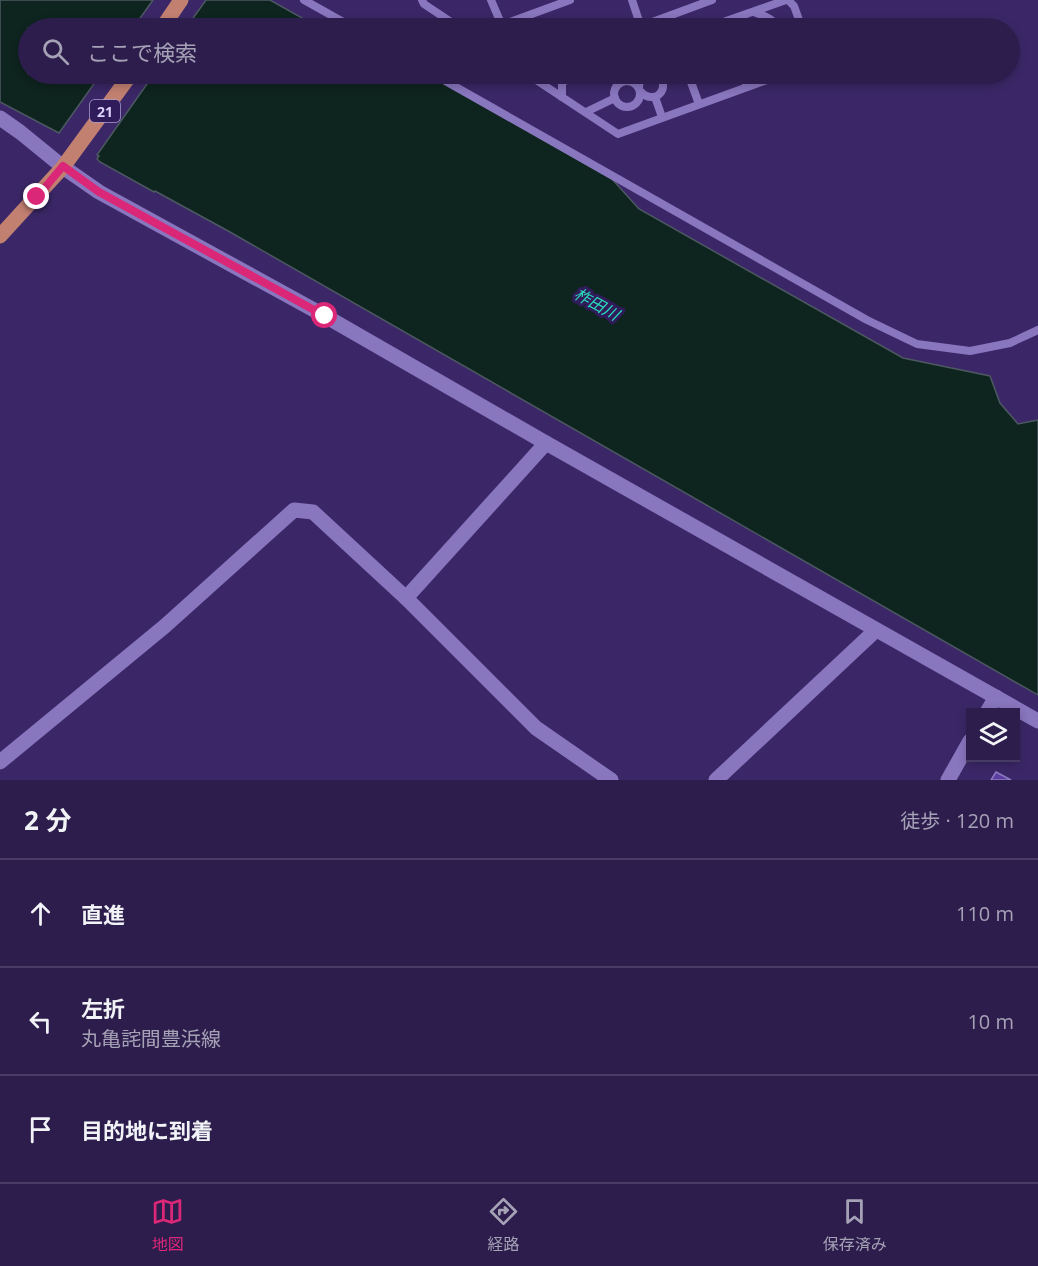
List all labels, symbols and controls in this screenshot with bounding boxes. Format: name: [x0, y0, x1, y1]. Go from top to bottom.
search box: [18, 18, 1020, 84]
icon: search: [39, 35, 72, 68]
text: ここで検索: [87, 37, 197, 67]
road number: 21: [90, 100, 120, 122]
route end: [23, 183, 49, 209]
water label: 柞田川: [571, 283, 625, 326]
route start: [311, 302, 337, 328]
map controls: [966, 708, 1020, 762]
button: layers: [966, 708, 1020, 762]
text: 2 分: [24, 802, 72, 838]
text: 徒歩 · 120 m: [900, 807, 1014, 834]
icon: ahead: [24, 897, 57, 930]
text: 直進: [81, 899, 125, 929]
text: 110 m: [956, 900, 1014, 927]
text: 左折: [81, 993, 125, 1023]
icon: left: [24, 1005, 57, 1038]
text: 10 m: [967, 1008, 1014, 1035]
text: 丸亀詫間豊浜線: [81, 1025, 221, 1052]
icon: arrive: [24, 1113, 57, 1146]
text: 目的地に到着: [81, 1115, 213, 1145]
tab: 地図: [151, 1195, 184, 1255]
tab: 経路: [487, 1195, 520, 1255]
tab: 保存済み: [823, 1195, 887, 1255]

